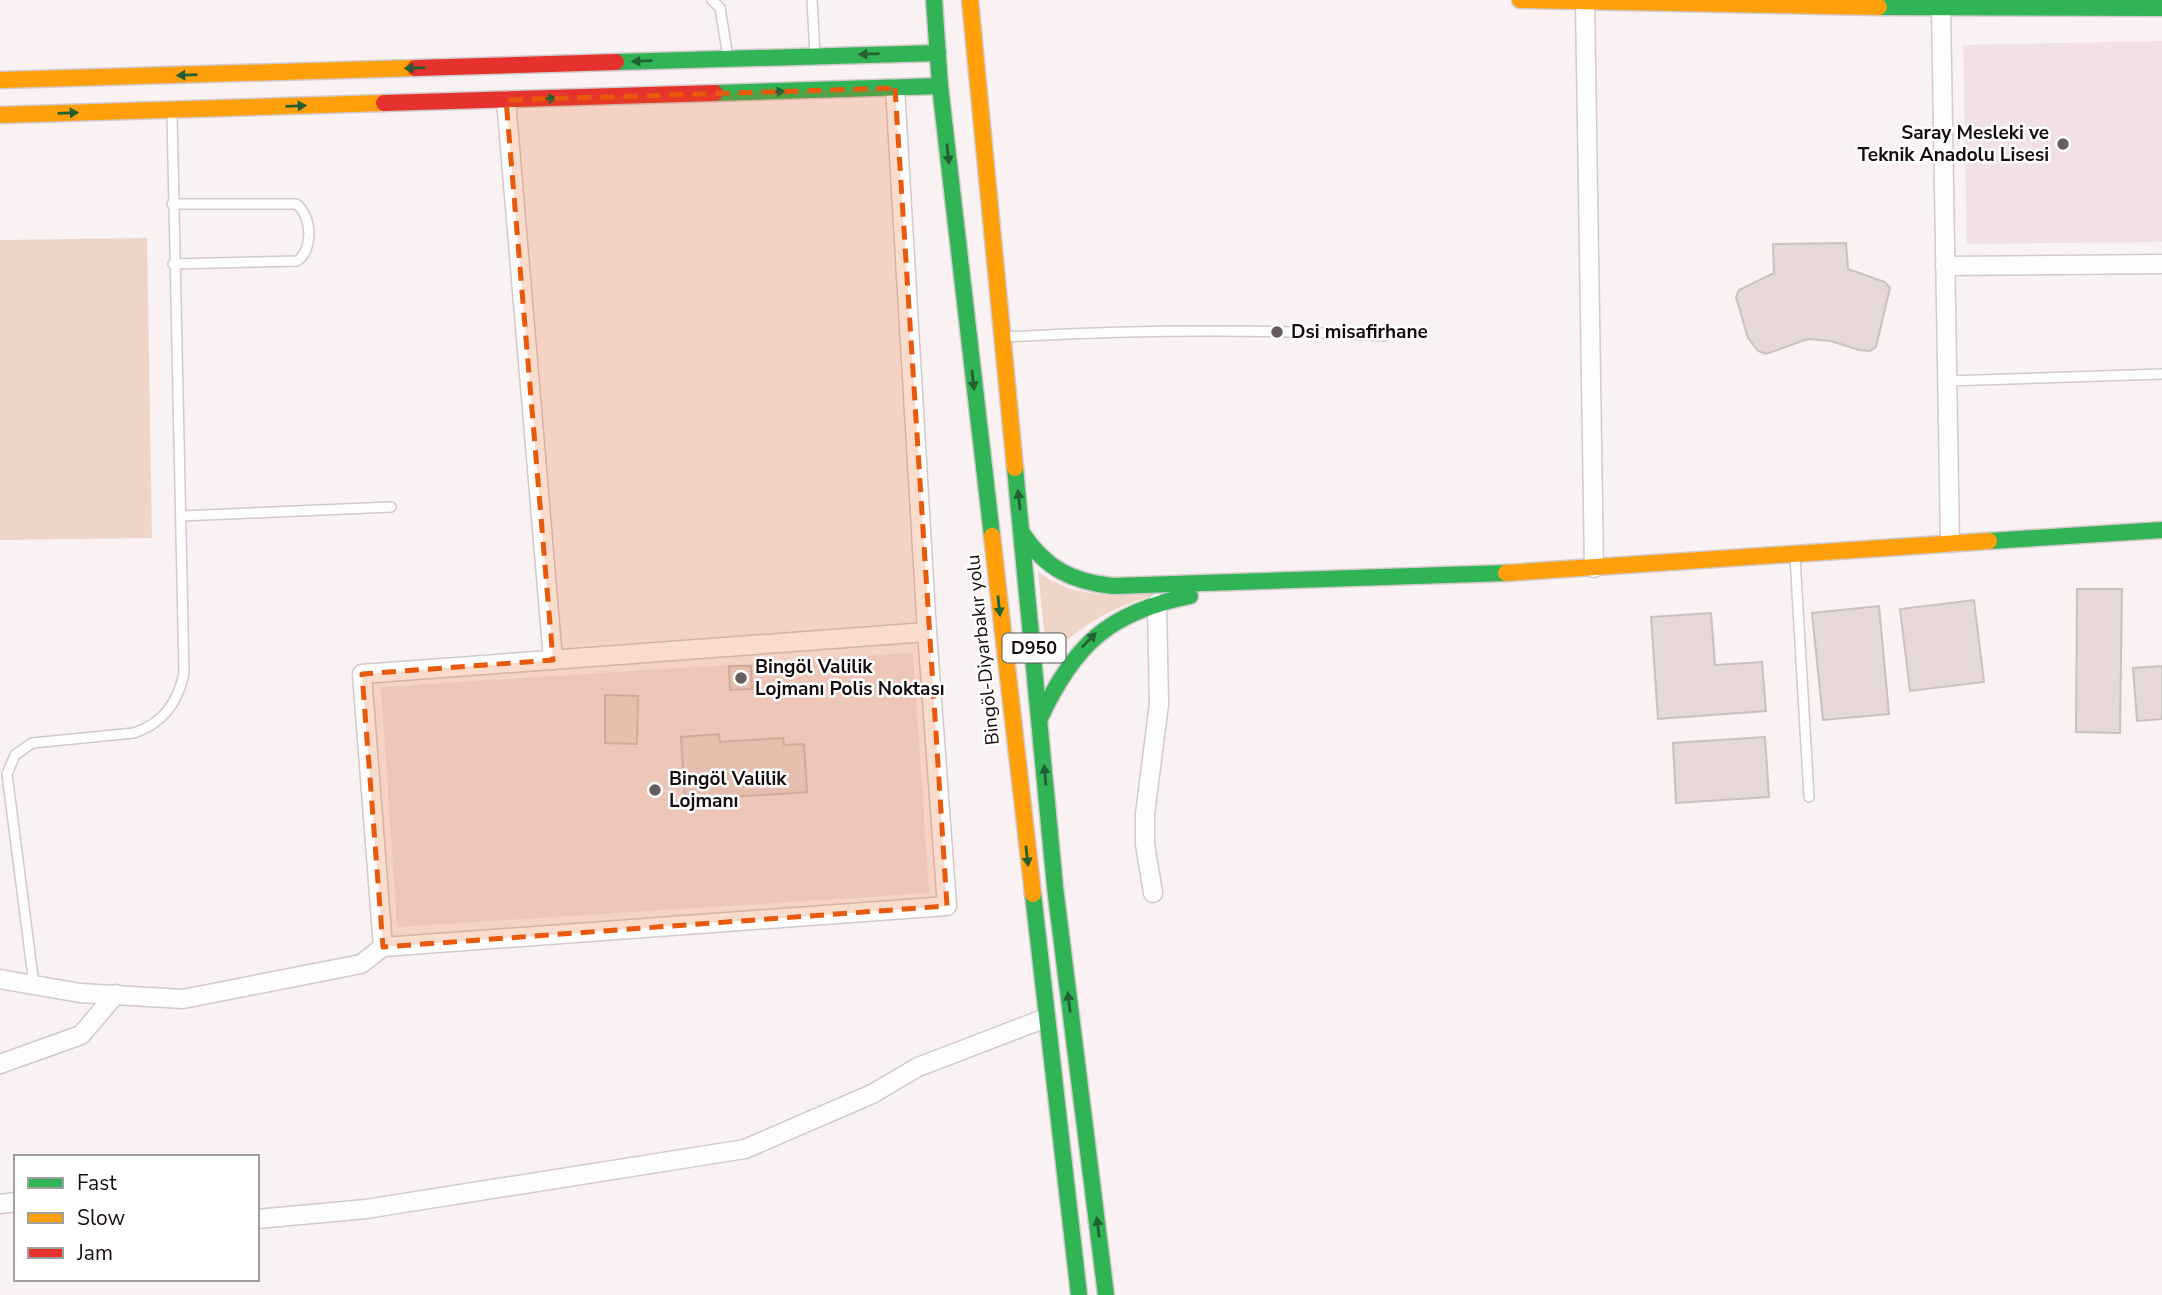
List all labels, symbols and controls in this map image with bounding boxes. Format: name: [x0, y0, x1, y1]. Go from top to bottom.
one-way arrow: [858, 49, 880, 60]
one-way arrow: [631, 56, 653, 67]
one-way arrow: [403, 62, 425, 74]
one-way arrow: [176, 69, 198, 80]
one-way arrow: [764, 86, 786, 97]
one-way arrow: [537, 93, 559, 104]
one-way arrow: [285, 101, 307, 112]
one-way arrow: [57, 108, 79, 119]
place label: Saray Mesleki ve Teknik Anadolu Lisesi: [1858, 120, 2049, 168]
marker: Saray Mesleki ve Teknik Anadolu Lisesi: [2055, 136, 2071, 152]
one-way arrow: [942, 143, 953, 165]
place label: Dsi misafirhane: [1291, 319, 1428, 345]
marker: Dsi misafirhane: [1269, 324, 1285, 340]
one-way arrow: [968, 369, 979, 391]
one-way arrow: [1013, 489, 1024, 511]
street label: Bingöl-Diyarbakır yolu: [960, 553, 1006, 747]
one-way arrow: [994, 595, 1005, 617]
one-way arrow: [1080, 631, 1097, 648]
road number: D950: [1002, 634, 1066, 662]
place label: Bingöl Valilik Lojmanı Polis Noktası: [755, 654, 945, 702]
marker: Bingöl Valilik Lojmanı Polis Noktası: [733, 670, 749, 686]
one-way arrow: [1039, 764, 1050, 786]
place label: Bingöl Valilik Lojmanı: [669, 766, 787, 814]
marker: Bingöl Valilik Lojmanı: [647, 782, 663, 798]
one-way arrow: [1022, 846, 1033, 868]
one-way arrow: [1064, 990, 1075, 1012]
legend: [14, 1155, 259, 1281]
text: Fast: [77, 1169, 117, 1197]
text: Slow: [77, 1204, 126, 1232]
one-way arrow: [1092, 1216, 1103, 1238]
text: Jam: [76, 1239, 113, 1267]

